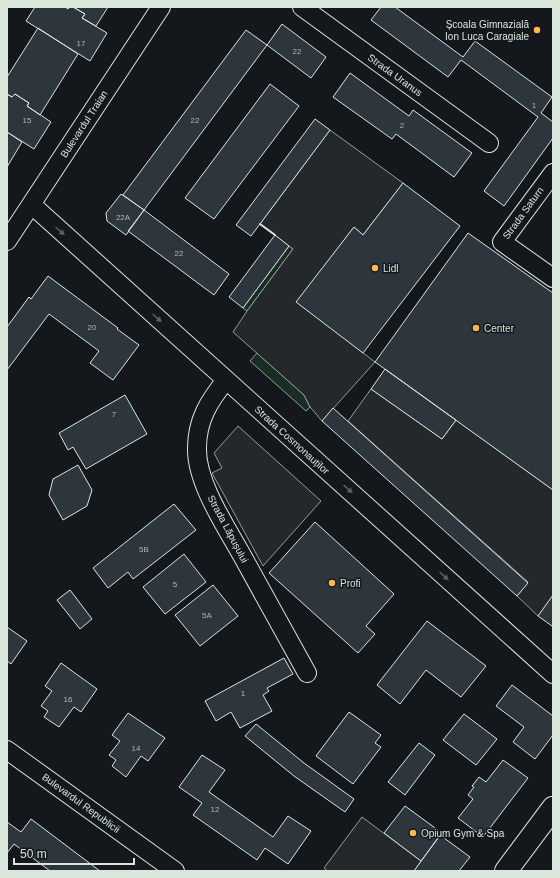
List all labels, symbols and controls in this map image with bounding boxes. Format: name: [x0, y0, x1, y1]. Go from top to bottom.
place label: Școala Gimnazială Ion Luca Caragiale: [445, 19, 529, 42]
marker: Școala Gimnazială Ion Luca Caragiale: [532, 25, 542, 35]
house number: 17: [77, 39, 86, 48]
house number: 22: [293, 47, 302, 56]
street label: Strada Uranus: [366, 52, 424, 98]
street label: Bulevardul Traian: [58, 88, 110, 160]
house number: 1: [532, 101, 537, 110]
house number: 15: [23, 116, 32, 125]
house number: 22: [191, 116, 200, 125]
house number: 2: [400, 121, 405, 130]
street label: Strada Saturn: [500, 185, 546, 241]
house number: 22A: [116, 213, 131, 222]
one-way arrow: [55, 227, 66, 236]
house number: 22: [175, 249, 184, 258]
marker: Lidl: [370, 263, 380, 273]
place label: Lidl: [383, 263, 399, 274]
one-way arrow: [152, 313, 162, 323]
house number: 20: [88, 323, 97, 332]
marker: Center: [471, 323, 481, 333]
place label: Center: [484, 323, 515, 334]
street label: Strada Cosmonauților: [252, 404, 332, 477]
house number: 7: [112, 410, 117, 419]
one-way arrow: [342, 485, 353, 494]
street label: Strada Lăpușului: [206, 493, 250, 565]
house number: 5B: [139, 545, 149, 554]
one-way arrow: [439, 572, 449, 581]
marker: Profi: [327, 578, 337, 588]
place label: Profi: [340, 578, 361, 589]
house number: 5: [173, 580, 178, 589]
house number: 5A: [202, 611, 213, 620]
house number: 1: [241, 689, 246, 698]
house number: 16: [64, 695, 73, 704]
house number: 14: [132, 744, 141, 753]
street label: Bulevardul Republicii: [40, 771, 122, 835]
house number: 12: [211, 805, 220, 814]
marker: Opium Gym & Spa: [408, 828, 418, 838]
place label: Opium Gym & Spa: [421, 828, 505, 839]
scale bar: [14, 840, 134, 866]
text: 50 m: [20, 847, 47, 861]

